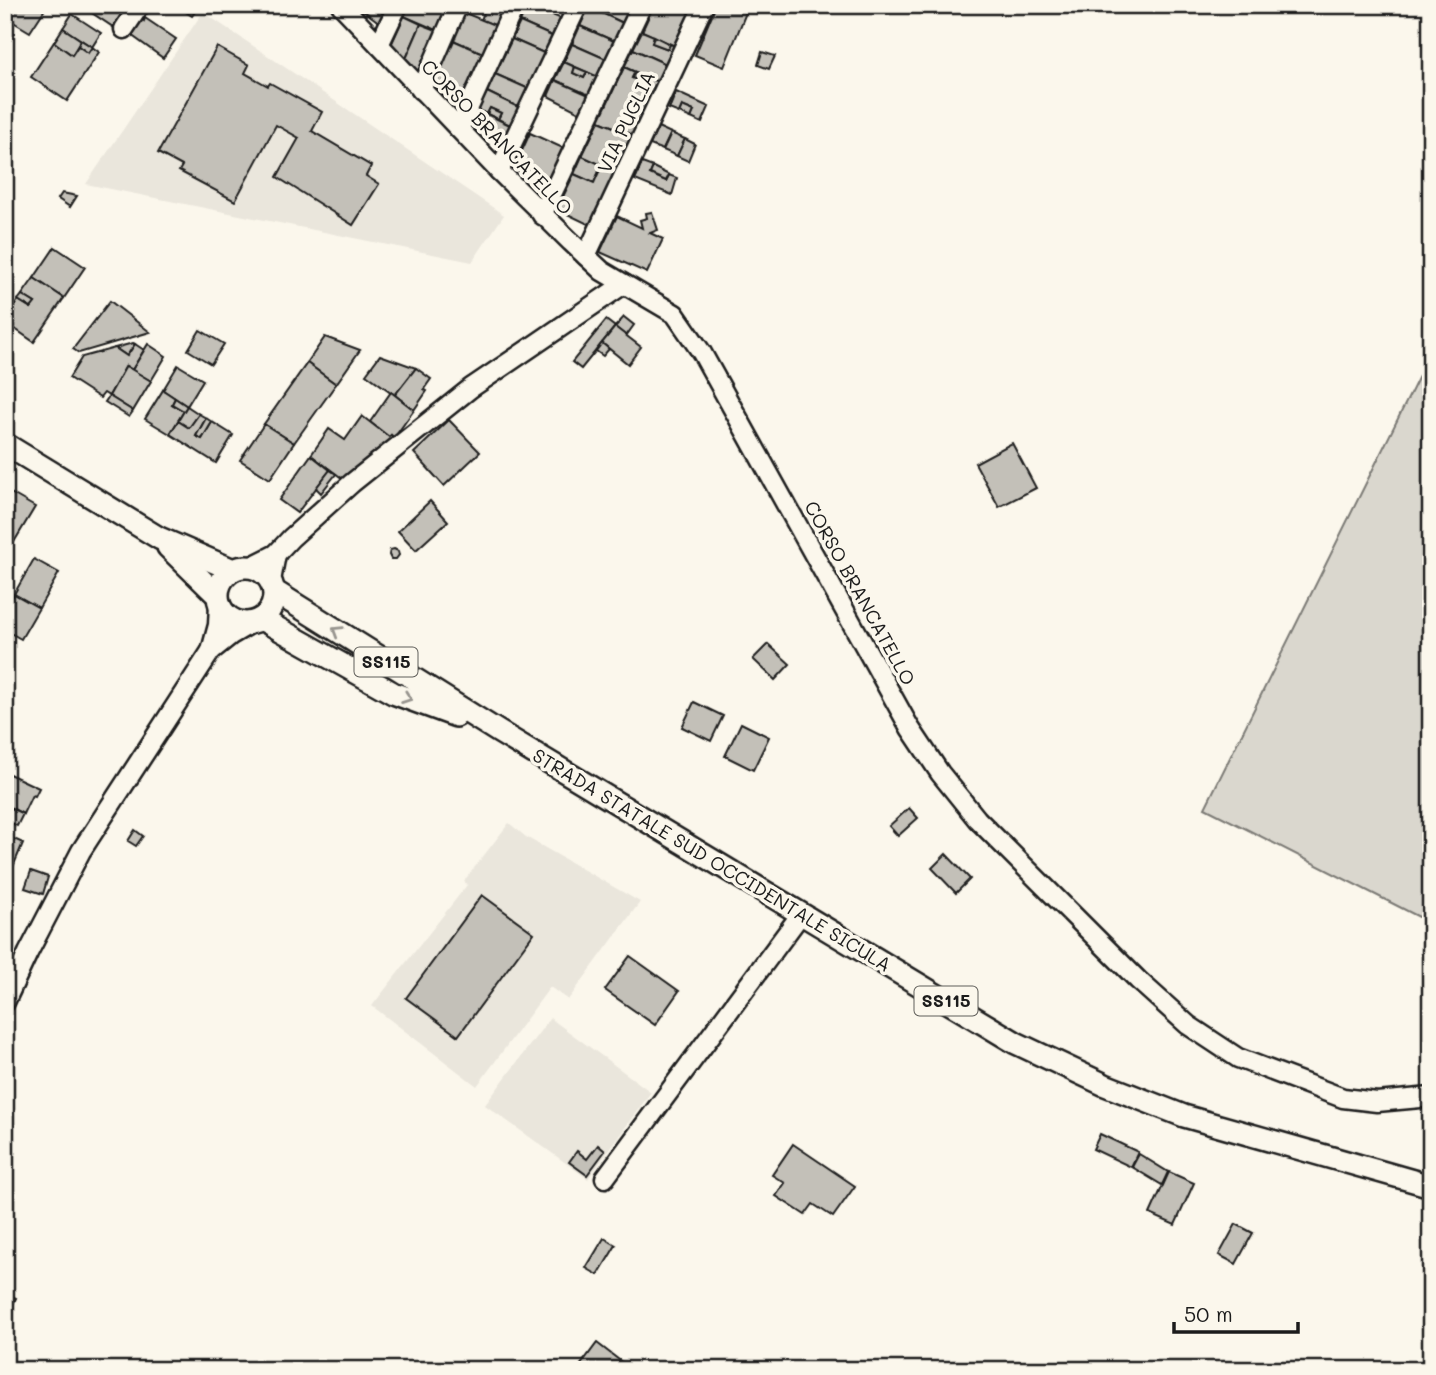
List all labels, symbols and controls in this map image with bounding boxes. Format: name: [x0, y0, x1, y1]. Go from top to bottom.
street label: CORSO BRANCATELLO: [416, 54, 578, 220]
street label: VIA PUGLIA: [591, 67, 660, 177]
street label: CORSO BRANCATELLO: [799, 496, 922, 689]
one-way arrow: [332, 626, 345, 639]
road number: SS115: [354, 648, 418, 676]
one-way arrow: [401, 690, 413, 704]
street label: STRADA STATALE SUD OCCIDENTALE SICULA: [528, 742, 896, 977]
road number: SS115: [914, 986, 978, 1016]
scale bar: [1174, 1291, 1298, 1335]
text: 50 m: [1184, 1300, 1233, 1327]

